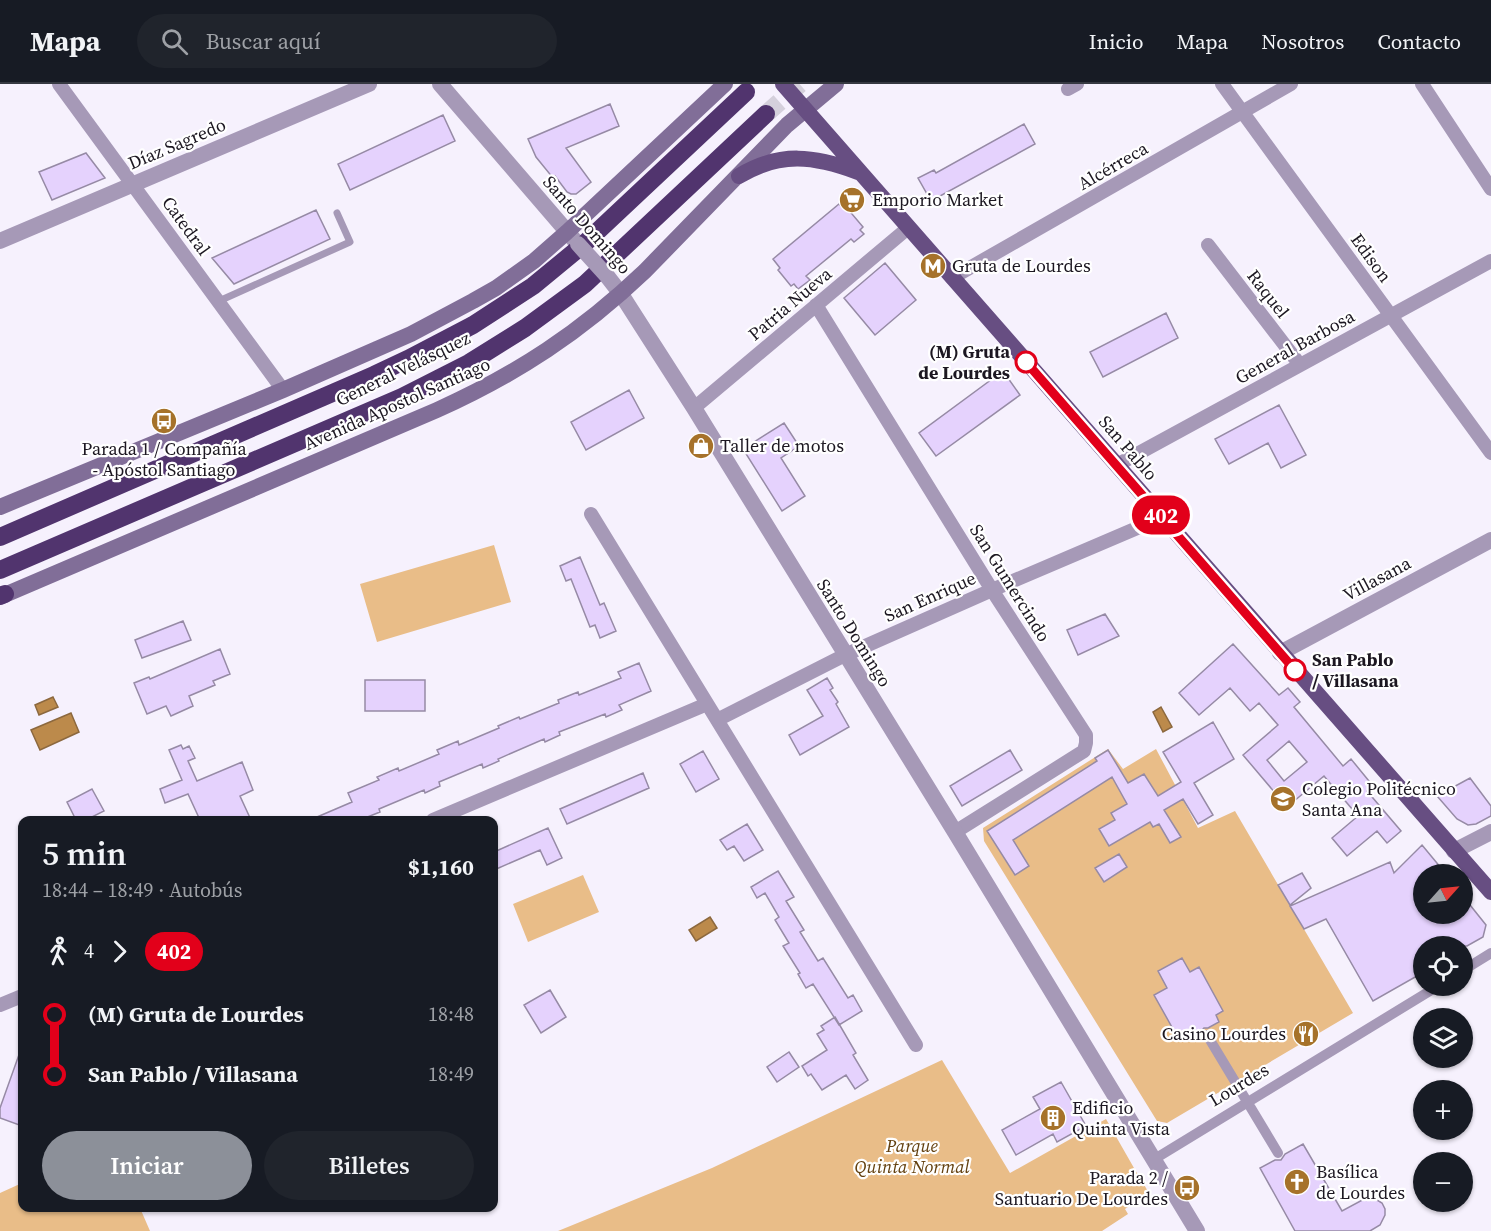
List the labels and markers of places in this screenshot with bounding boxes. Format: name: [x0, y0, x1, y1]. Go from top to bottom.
supermarket icon: Emporio Market: [837, 185, 867, 215]
place label: Emporio Market: [872, 187, 1003, 212]
metro station icon: Gruta de Lourdes: [918, 251, 948, 281]
place label: Gruta de Lourdes: [952, 253, 1091, 278]
place label: (M) Gruta de Lourdes: [918, 339, 1010, 385]
marker: (M) Gruta de Lourdes: [1015, 351, 1037, 373]
bus stop icon: Parada 1 / Compañía - Apóstol Santiago: [149, 406, 179, 436]
shop icon: Taller de motos: [686, 431, 716, 461]
place label: Taller de motos: [720, 433, 844, 458]
place label: Parada 1 / Compañía - Apóstol Santiago: [81, 436, 247, 482]
place label: San Pablo / Villasana: [1312, 647, 1399, 693]
marker: San Pablo / Villasana: [1284, 659, 1306, 681]
place label: Colegio Politécnico Santa Ana: [1302, 776, 1456, 822]
school or university icon: Colegio Politécnico Santa Ana: [1268, 784, 1298, 814]
restaurant icon: Casino Lourdes: [1291, 1019, 1321, 1049]
place label: Casino Lourdes: [1162, 1021, 1286, 1046]
place label: Edificio Quinta Vista: [1072, 1095, 1171, 1141]
building icon: Edificio Quinta Vista: [1038, 1103, 1068, 1133]
place label: Basílica de Lourdes: [1316, 1159, 1405, 1205]
place label: Parada 2 / Santuario De Lourdes: [995, 1165, 1168, 1211]
church icon: Basílica de Lourdes: [1282, 1167, 1312, 1197]
bus stop icon: Parada 2 / Santuario De Lourdes: [1172, 1173, 1202, 1203]

